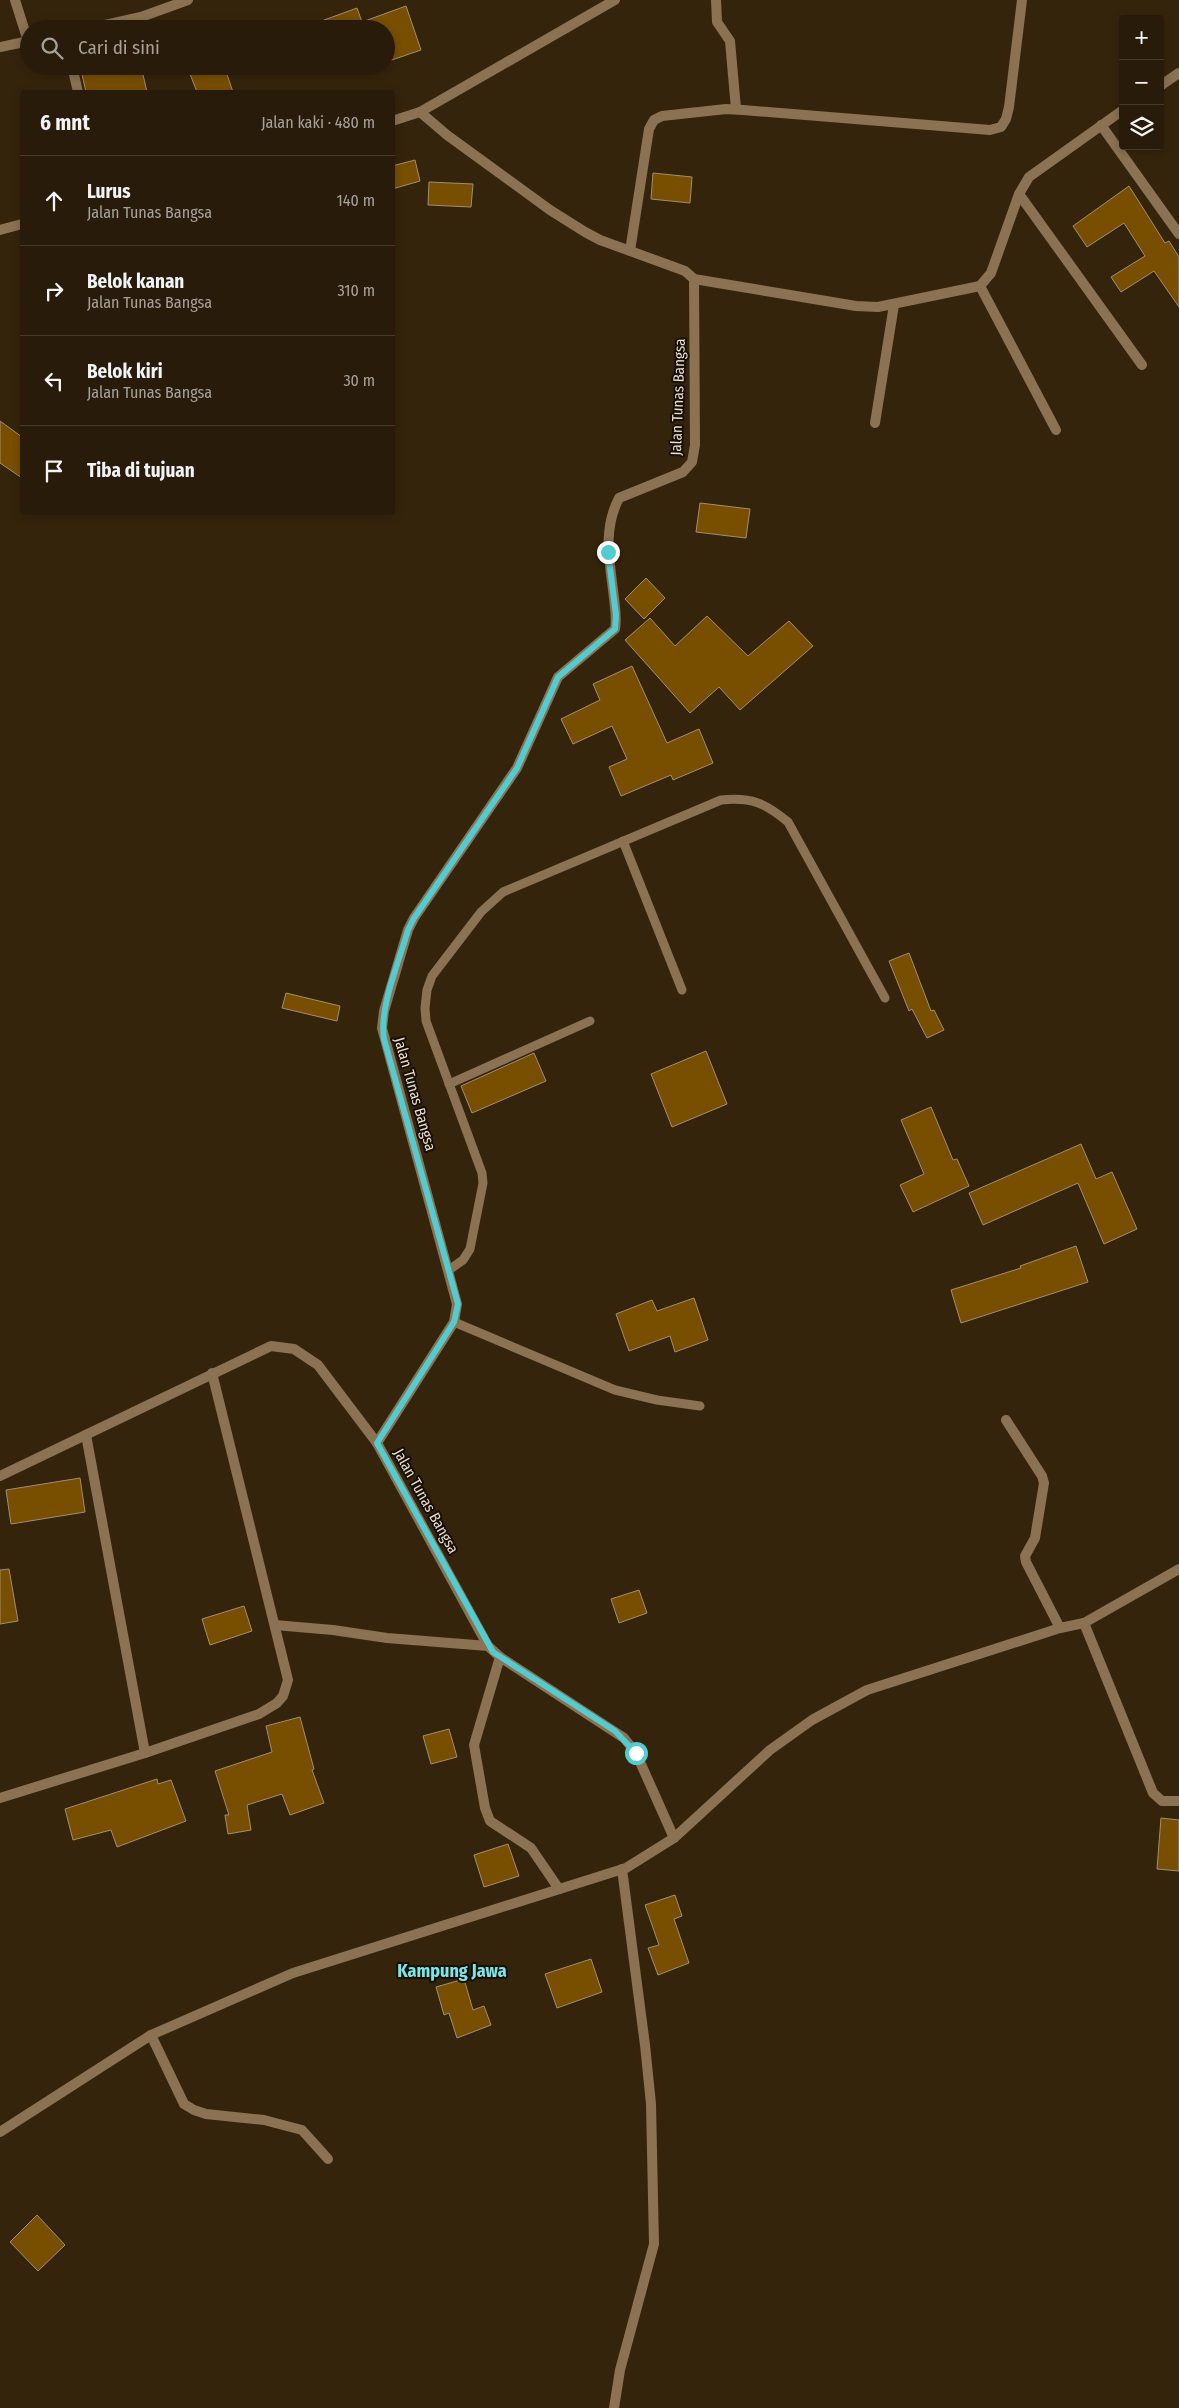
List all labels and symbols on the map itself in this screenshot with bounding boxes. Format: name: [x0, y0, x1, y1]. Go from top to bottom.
street label: Jalan Tunas Bangsa: [667, 338, 689, 456]
route end: [597, 541, 620, 564]
street label: Jalan Tunas Bangsa: [390, 1035, 440, 1153]
street label: Jalan Tunas Bangsa: [390, 1445, 462, 1557]
route start: [625, 1742, 648, 1765]
district label: Kampung Jawa: [397, 1960, 507, 1982]

